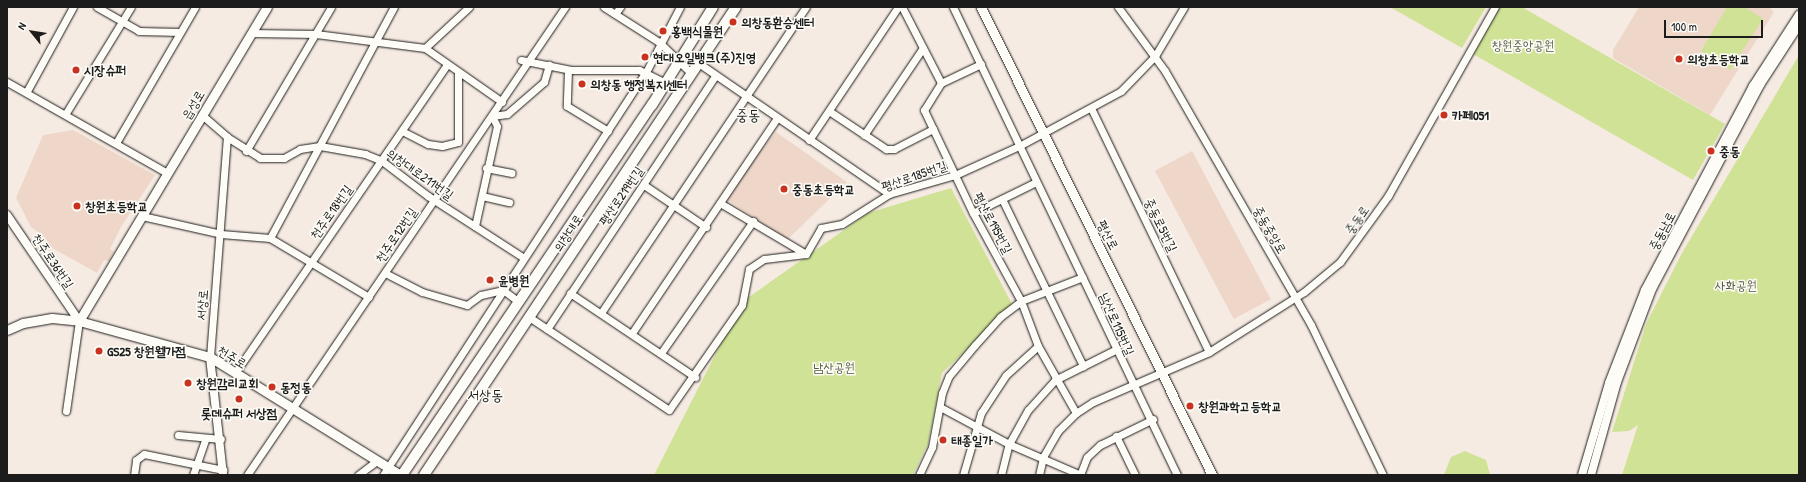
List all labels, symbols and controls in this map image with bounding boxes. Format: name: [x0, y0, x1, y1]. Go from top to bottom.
north arrow: [12, 12, 52, 52]
scale bar: [1666, 12, 1765, 38]
place label: 의창동환승센터: [741, 14, 814, 30]
marker: 의창동환승센터: [728, 17, 738, 27]
text: 100 m: [1671, 18, 1697, 35]
text: N: [14, 20, 29, 32]
place label: 홍백식물원: [671, 23, 723, 39]
marker: 홍백식물원: [658, 26, 668, 36]
park label: 창원중앙공원: [1492, 37, 1554, 53]
place label: 현대오일뱅크(주)진영: [653, 49, 756, 65]
place label: 의창초등학교: [1687, 51, 1750, 67]
marker: 현대오일뱅크(주)진영: [640, 52, 650, 62]
marker: 의창초등학교: [1674, 54, 1684, 64]
place label: 시장슈퍼: [84, 62, 126, 78]
marker: 시장슈퍼: [71, 65, 81, 75]
place label: 의창동 행정복지센터: [590, 76, 687, 92]
marker: 의창동 행정복지센터: [577, 79, 587, 89]
street label: 읍성로: [178, 88, 208, 122]
district label: 중동: [736, 106, 760, 124]
place label: 카페051: [1452, 107, 1489, 123]
marker: 카페051: [1439, 110, 1449, 120]
place label: 중동: [1719, 143, 1740, 159]
street label: 의창대로211번길: [383, 145, 457, 203]
marker: 중동: [1706, 146, 1716, 156]
street label: 평산로185번길: [879, 158, 949, 194]
street label: 평산로219번길: [596, 164, 646, 228]
place label: 중동초등학교: [792, 181, 855, 197]
street label: 천주로18번길: [307, 182, 355, 242]
marker: 중동초등학교: [779, 184, 789, 194]
street label: 평산로195번길: [970, 190, 1016, 256]
street label: 중동로5번길: [1141, 196, 1181, 254]
place label: 창원초등학교: [85, 198, 148, 214]
marker: 창원초등학교: [72, 201, 82, 211]
street label: 중동중앙로: [1250, 203, 1290, 257]
street label: 중동로: [1342, 203, 1372, 237]
street label: 천주로12번길: [372, 204, 420, 266]
street label: 중동남로: [1645, 209, 1679, 253]
street label: 의창대로: [550, 211, 586, 255]
street label: 평산로: [1094, 217, 1122, 253]
street label: 천주로36번길: [29, 230, 77, 292]
place label: 윤병원: [498, 272, 529, 288]
marker: 윤병원: [485, 275, 495, 285]
park label: 사화공원: [1715, 277, 1757, 293]
street label: 서상로: [193, 289, 211, 321]
street label: 남산로115번길: [1096, 290, 1138, 358]
street label: 천주로: [215, 342, 249, 372]
place label: GS25 창원웰가점: [107, 343, 186, 359]
marker: GS25 창원웰가점: [94, 346, 104, 356]
park label: 남산공원: [813, 359, 855, 375]
place label: 창원감리교회: [196, 375, 259, 391]
marker: 창원감리교회: [183, 378, 193, 388]
place label: 동정동: [280, 379, 311, 395]
marker: 동정동: [267, 382, 277, 392]
district label: 서상동: [467, 386, 503, 404]
marker: 롯데슈퍼 서상점: [234, 394, 244, 404]
place label: 창원과학고등학교: [1198, 398, 1282, 414]
marker: 창원과학고등학교: [1185, 401, 1195, 411]
place label: 롯데슈퍼 서상점: [201, 405, 277, 421]
place label: 태종일가: [951, 432, 993, 448]
marker: 태종일가: [938, 435, 948, 445]

